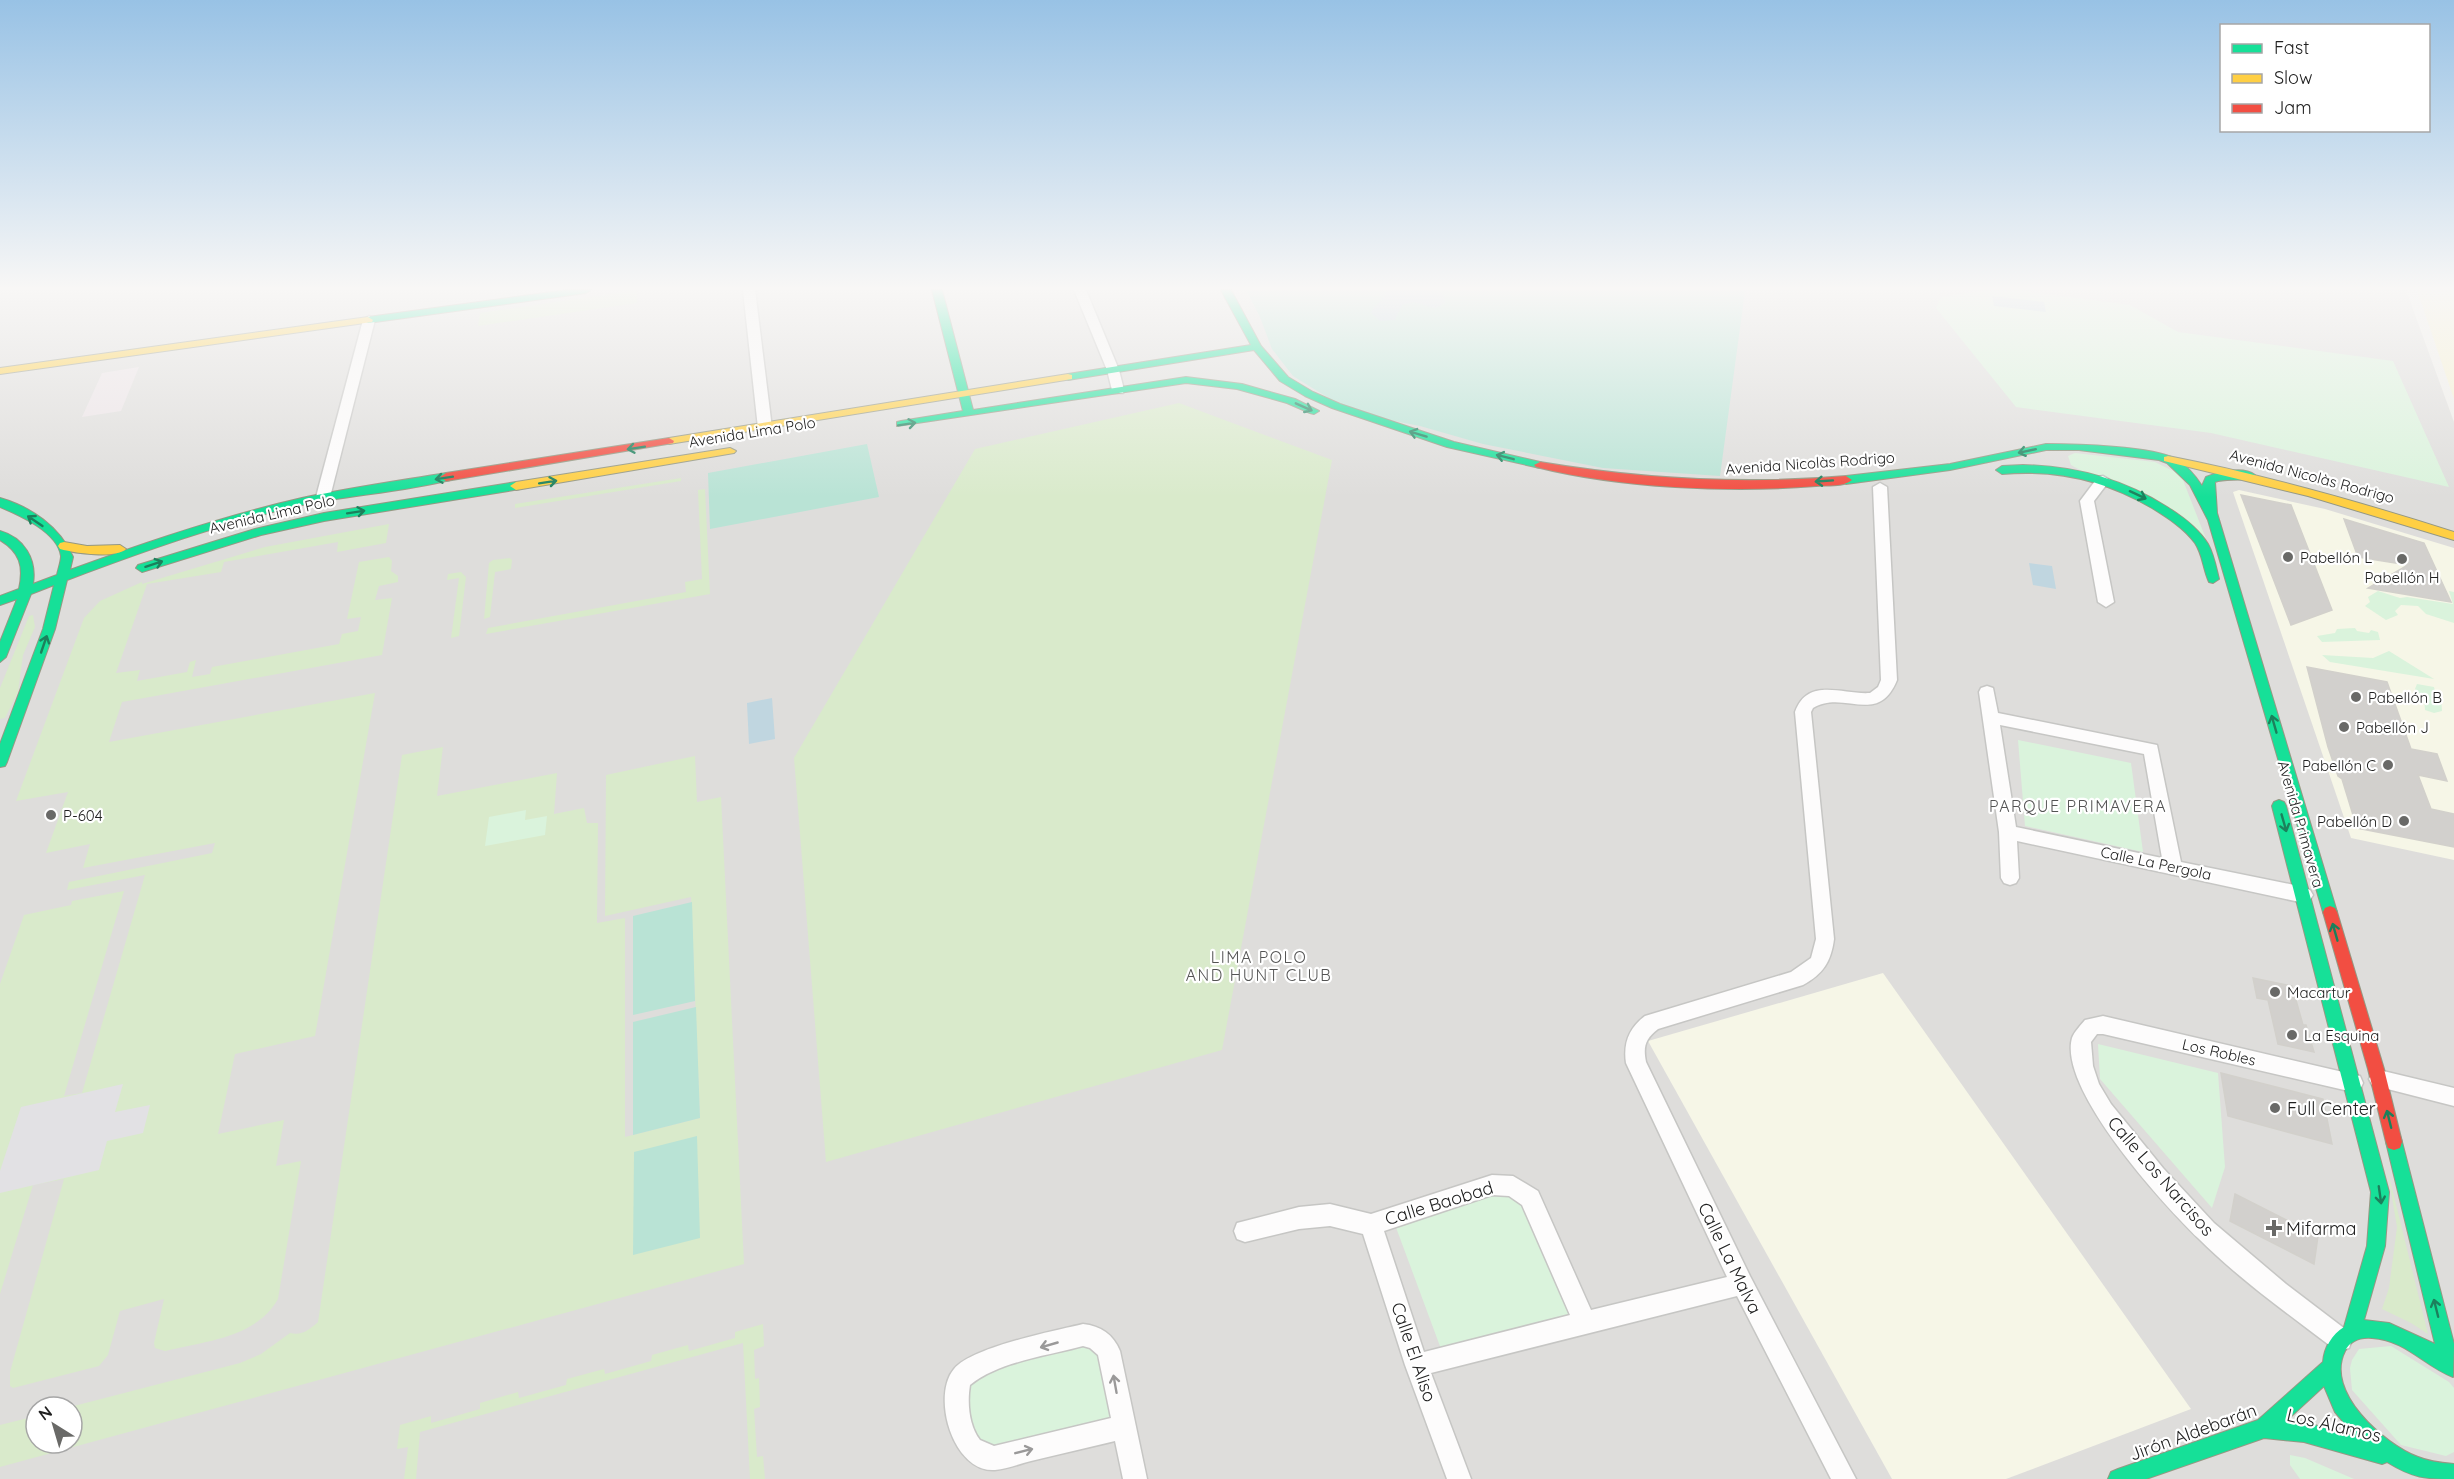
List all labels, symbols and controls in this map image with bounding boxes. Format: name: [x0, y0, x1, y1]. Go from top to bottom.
legend: [2220, 24, 2430, 132]
text: Fast: [2274, 36, 2309, 59]
text: Slow: [2274, 66, 2312, 89]
text: Jam: [2274, 96, 2312, 119]
one-way arrow: [1295, 402, 1313, 414]
street label: Avenida Lima Polo: [687, 413, 817, 451]
one-way arrow: [896, 418, 916, 429]
one-way arrow: [1409, 428, 1428, 439]
one-way arrow: [627, 442, 647, 453]
street label: Avenida Nicolàs Rodrigo: [2228, 445, 2396, 507]
one-way arrow: [2017, 446, 2037, 457]
street label: Avenida Nicolàs Rodrigo: [1725, 448, 1895, 478]
one-way arrow: [1496, 451, 1515, 463]
one-way arrow: [434, 473, 454, 484]
one-way arrow: [538, 476, 558, 487]
one-way arrow: [1814, 476, 1834, 487]
street label: Avenida Lima Polo: [207, 490, 337, 538]
one-way arrow: [2128, 490, 2146, 502]
one-way arrow: [345, 507, 365, 518]
one-way arrow: [27, 515, 43, 527]
place label: Pabellón L: [2300, 548, 2372, 567]
marker: Pabellón L: [2281, 550, 2295, 564]
marker: Pabellón H: [2395, 552, 2409, 566]
one-way arrow: [144, 557, 163, 568]
place label: Pabellón H: [2364, 568, 2440, 587]
one-way arrow: [39, 635, 50, 654]
place label: Pabellón B: [2368, 688, 2442, 707]
marker: Pabellón B: [2349, 690, 2363, 704]
one-way arrow: [2268, 715, 2279, 734]
place label: Pabellón J: [2356, 718, 2429, 737]
marker: Pabellón J: [2337, 720, 2351, 734]
place label: Pabellón C: [2302, 756, 2376, 775]
street label: Avenida Primavera: [2274, 758, 2328, 890]
marker: Pabellón C: [2381, 758, 2395, 772]
district label: PARQUE PRIMAVERA: [1989, 796, 2167, 816]
place label: P-604: [63, 806, 103, 825]
marker: P-604: [44, 808, 58, 822]
place label: Pabellón D: [2317, 812, 2392, 831]
one-way arrow: [2279, 813, 2290, 832]
marker: Pabellón D: [2397, 814, 2411, 828]
street label: Calle La Pergola: [2099, 842, 2213, 884]
one-way arrow: [2329, 922, 2340, 941]
district label: LIMA POLO AND HUNT CLUB: [1186, 947, 1332, 985]
place label: Macartur: [2287, 983, 2351, 1002]
marker: Macartur: [2268, 985, 2282, 999]
place label: La Esquina: [2304, 1026, 2379, 1045]
marker: La Esquina: [2285, 1028, 2299, 1042]
street label: Los Robles: [2180, 1034, 2258, 1070]
place label: Full Center: [2287, 1097, 2376, 1120]
marker: Full Center: [2268, 1101, 2282, 1115]
one-way arrow: [2382, 1110, 2394, 1129]
street label: Calle Los Narcisos: [2103, 1111, 2219, 1241]
street label: Calle Baobad: [1382, 1176, 1496, 1230]
one-way arrow: [2374, 1184, 2385, 1204]
street label: Calle La Malva: [1693, 1199, 1767, 1317]
place label: Mifarma: [2286, 1217, 2356, 1240]
marker: Mifarma: [2267, 1221, 2281, 1235]
street label: Calle El Aliso: [1386, 1299, 1442, 1405]
one-way arrow: [2429, 1299, 2441, 1318]
one-way arrow: [1040, 1340, 1059, 1351]
one-way arrow: [1109, 1374, 1120, 1394]
north arrow: [24, 1395, 84, 1455]
street label: Jirón Aldebarán: [2126, 1398, 2260, 1466]
text: N: [34, 1401, 56, 1425]
street label: Los Álamos: [2285, 1403, 2383, 1447]
one-way arrow: [1014, 1445, 1034, 1456]

